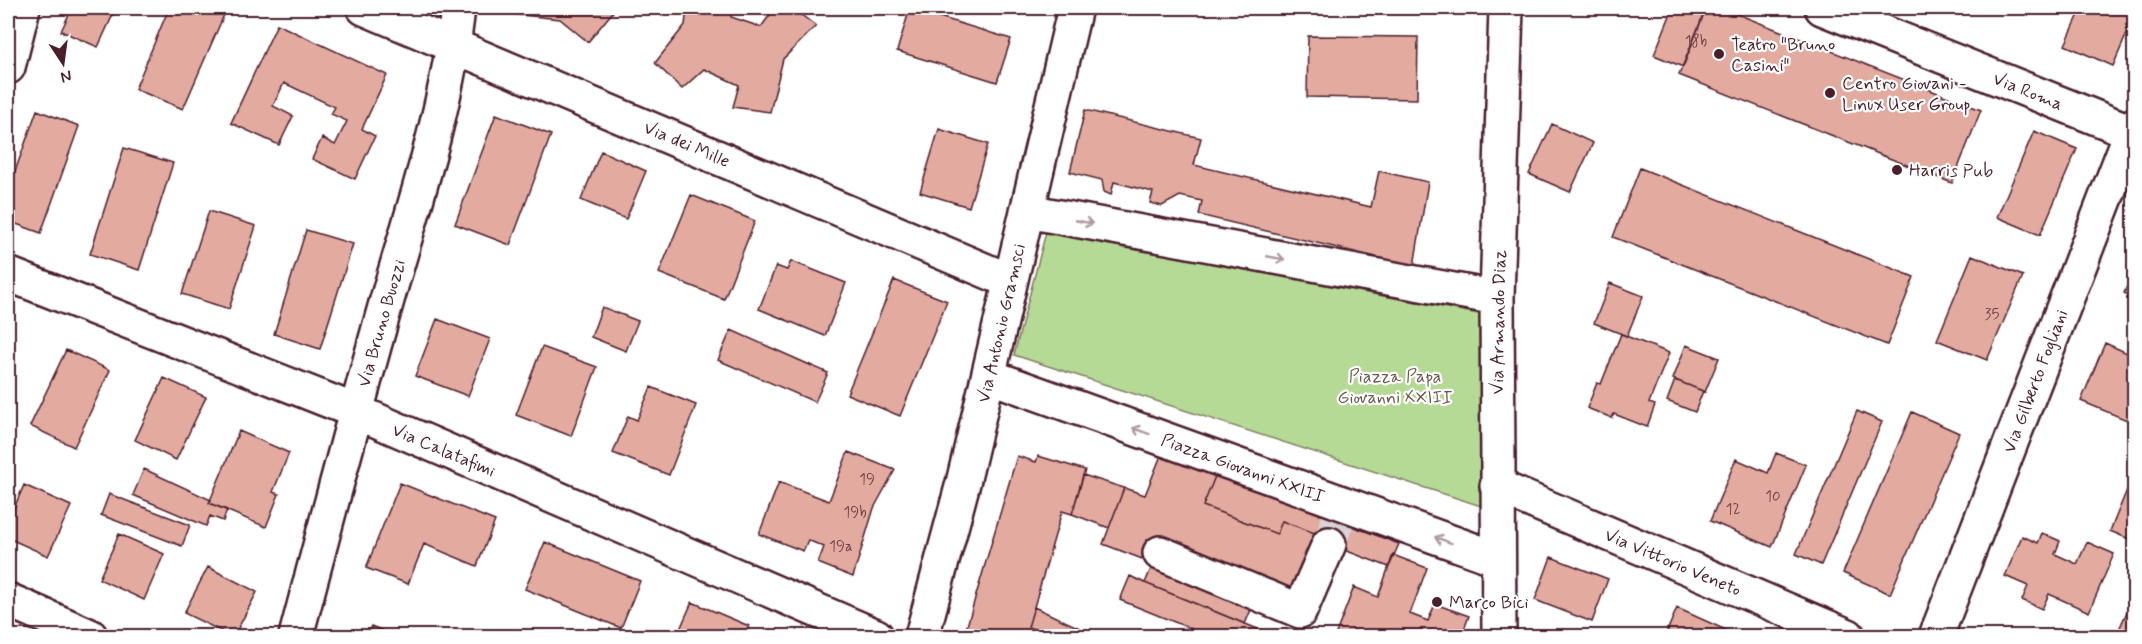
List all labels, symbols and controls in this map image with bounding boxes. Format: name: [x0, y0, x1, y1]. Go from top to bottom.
house number: 18b: [1685, 32, 1707, 52]
north arrow: [33, 33, 93, 93]
place label: Teatro "Bruno Casini": [1731, 33, 1835, 78]
marker: Teatro "Bruno Casini": [1712, 47, 1726, 61]
text: N: [58, 65, 74, 88]
street label: Via Roma: [1989, 67, 2066, 117]
place label: Centro Giovani - Linux User Group: [1842, 72, 1971, 117]
marker: Centro Giovani - Linux User Group: [1823, 86, 1837, 100]
street label: Via dei Mille: [640, 116, 733, 174]
place label: Harris Pub: [1909, 159, 1993, 183]
marker: Harris Pub: [1890, 163, 1904, 177]
one-way arrow: [1074, 217, 1094, 228]
street label: Via Antonio Gramsci: [972, 241, 1032, 405]
street label: Via Armando Diaz: [1486, 250, 1512, 395]
one-way arrow: [1266, 253, 1285, 264]
street label: Via Bruno Buozzi: [352, 257, 412, 390]
house number: 35: [1985, 305, 1999, 325]
street label: Via Gilberto Fogliani: [1998, 306, 2074, 456]
park label: Piazza Papa Giovanni XXIII: [1338, 365, 1452, 410]
street label: Via Calatafimi: [388, 418, 499, 483]
one-way arrow: [1132, 425, 1151, 436]
street label: Piazza Giovanni XXIII: [1158, 428, 1328, 510]
house number: 19: [859, 470, 875, 490]
house number: 10: [1765, 487, 1781, 507]
house number: 12: [1726, 500, 1740, 520]
house number: 19b: [843, 503, 867, 523]
street label: Via Vittorio Veneto: [1601, 523, 1745, 603]
one-way arrow: [1434, 533, 1453, 544]
house number: 19a: [829, 537, 853, 557]
place label: Marco Bici: [1449, 591, 1529, 615]
marker: Marco Bici: [1430, 595, 1444, 609]

